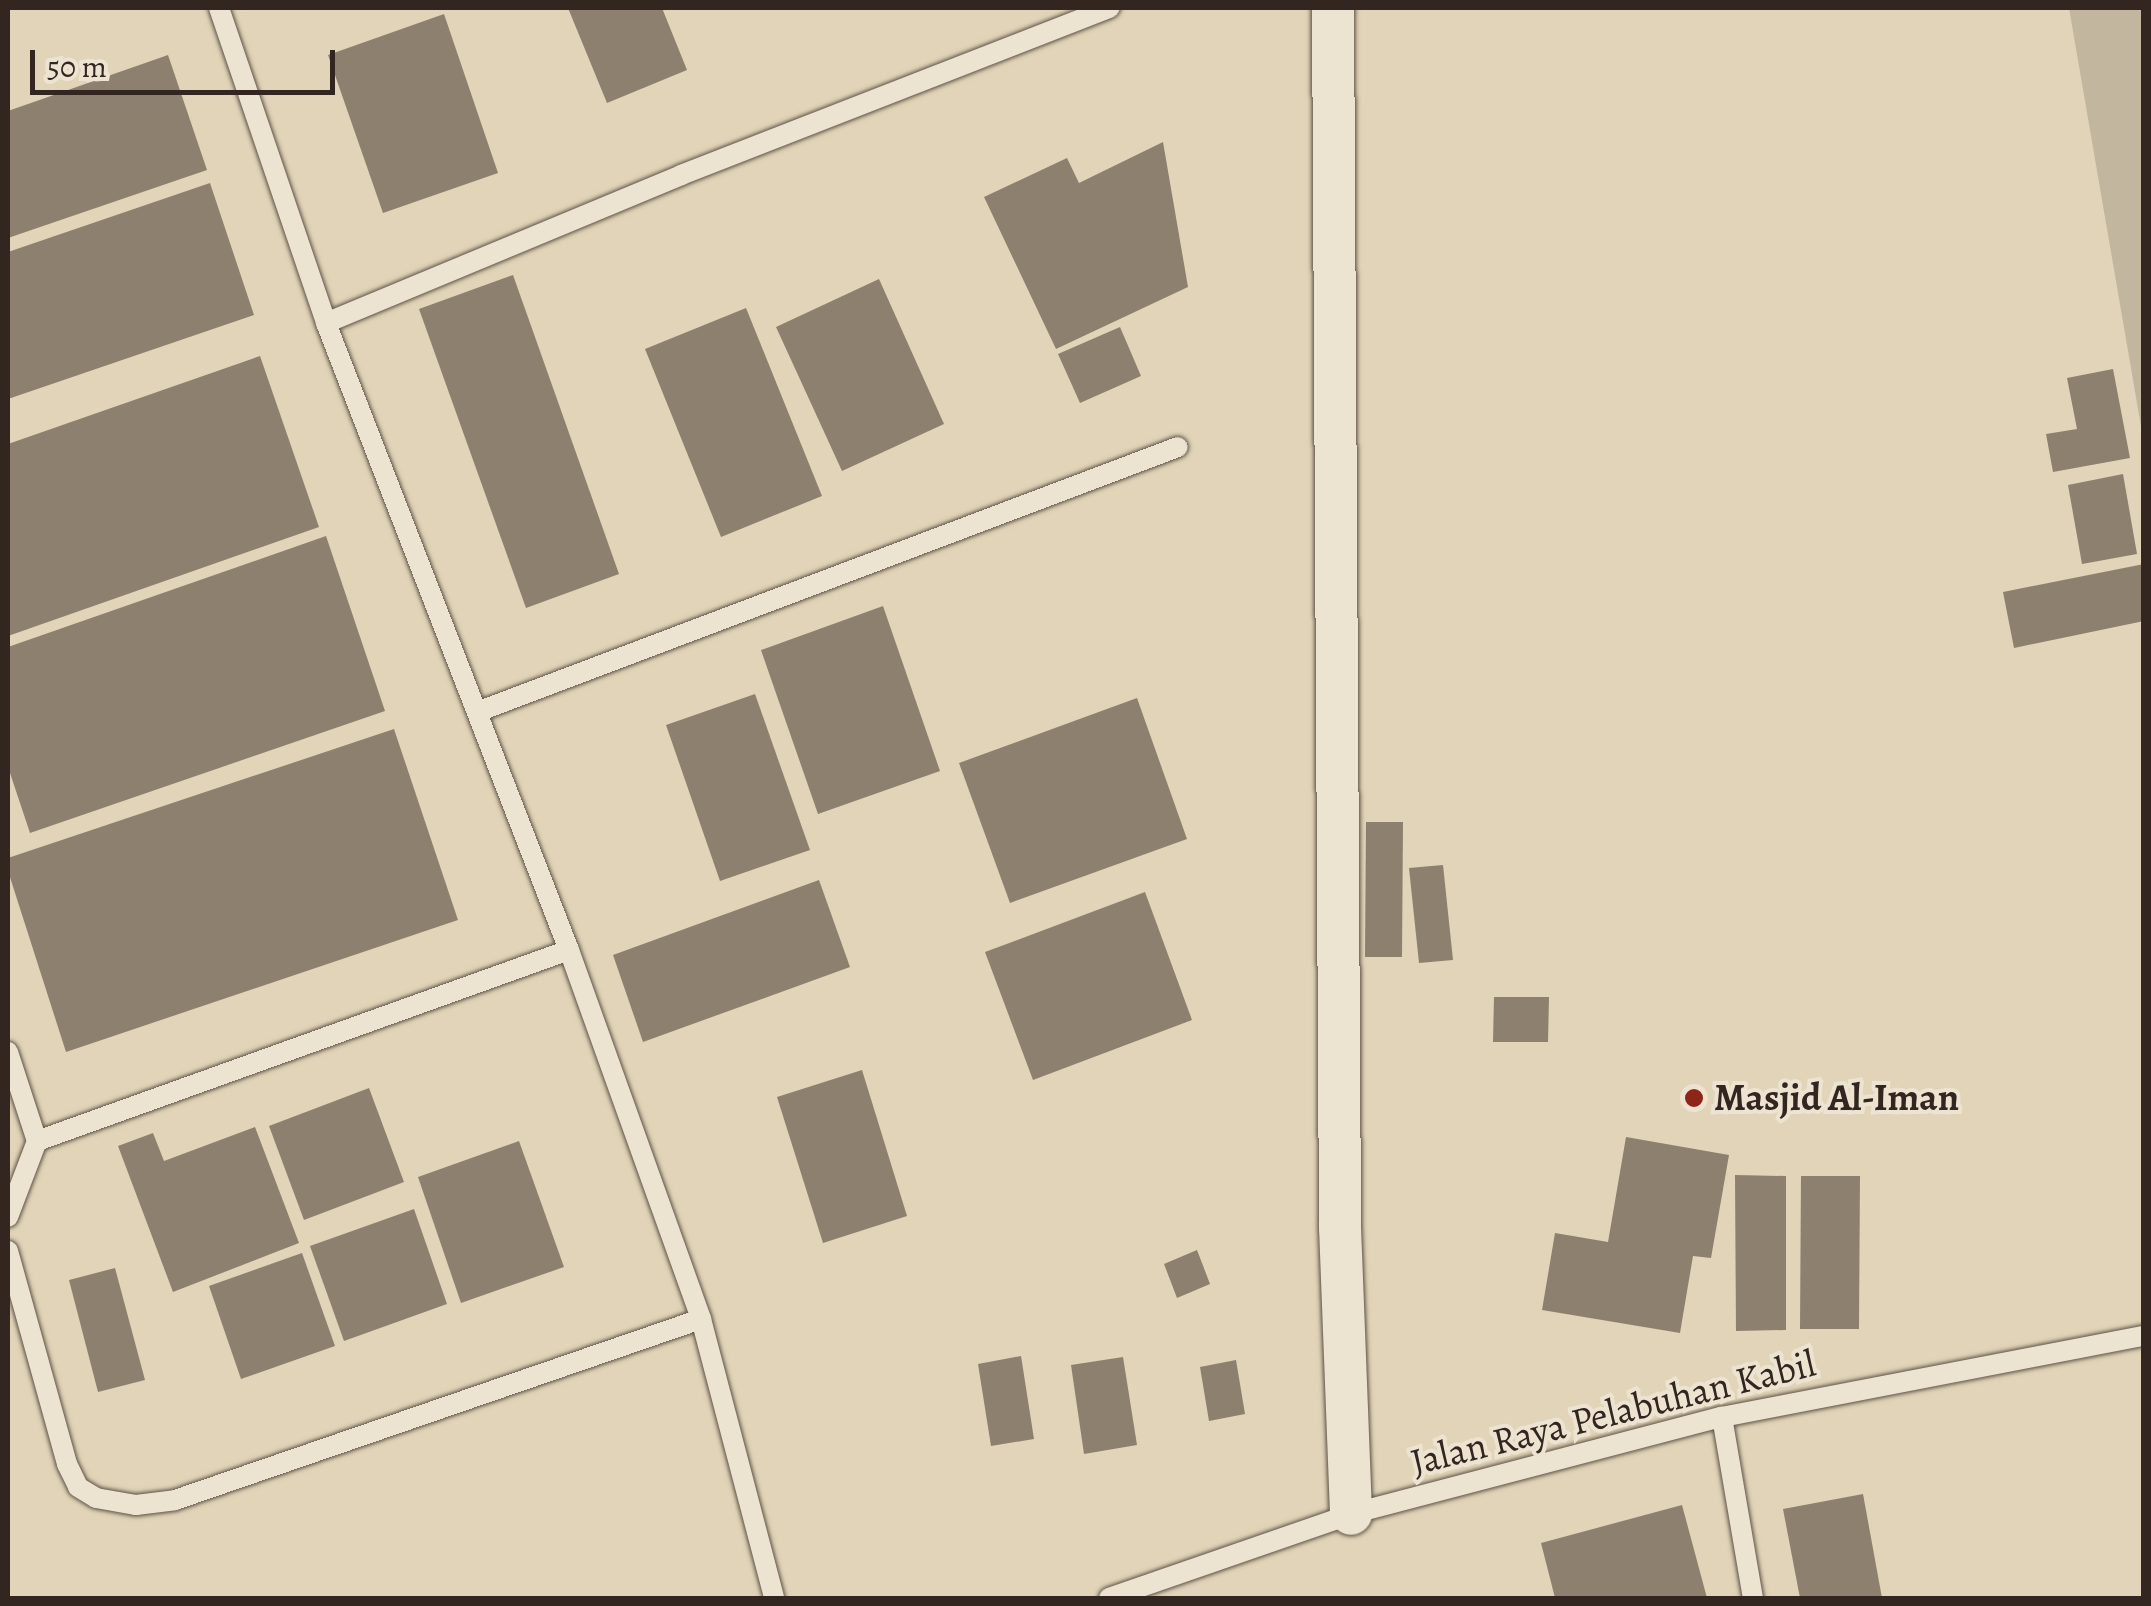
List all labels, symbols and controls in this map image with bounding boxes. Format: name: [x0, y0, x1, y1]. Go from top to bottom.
scale bar: [35, 30, 340, 92]
text: 50 m: [47, 47, 107, 87]
place label: Masjid Al-Iman: [1714, 1075, 1959, 1121]
marker: Masjid Al-Iman: [1683, 1087, 1705, 1109]
street label: Jalan Raya Pelabuhan Kabil: [1406, 1341, 1820, 1485]

